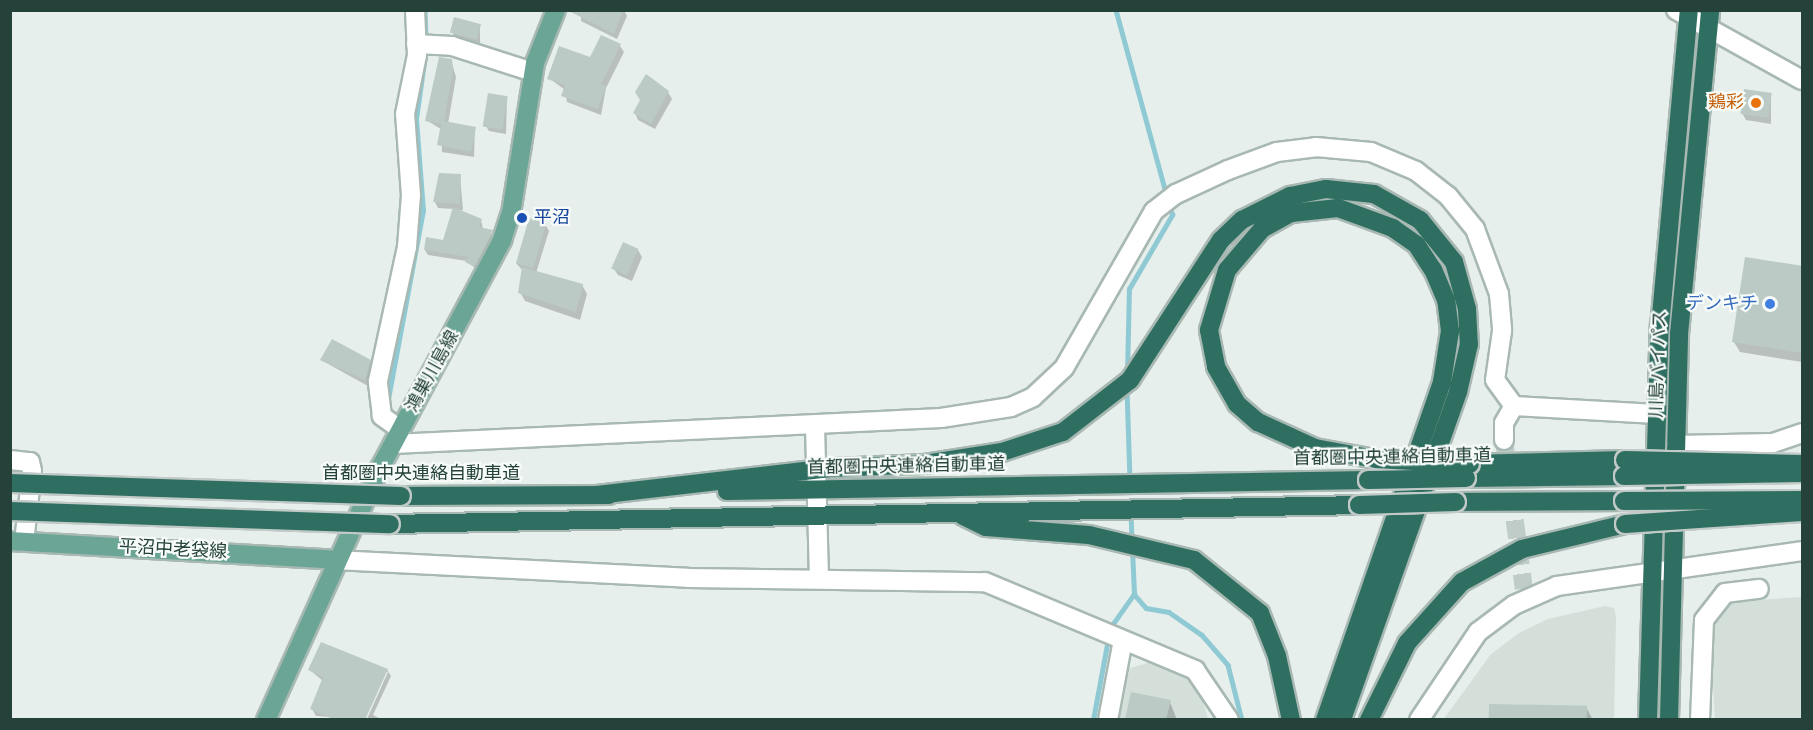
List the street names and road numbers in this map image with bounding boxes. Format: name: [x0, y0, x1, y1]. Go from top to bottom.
street label: 川島バイパス: [1646, 310, 1672, 418]
street label: 鴻巣川島線: [402, 327, 464, 417]
street label: 首都圏中央連絡自動車道: [1293, 445, 1491, 471]
street label: 首都圏中央連絡自動車道: [807, 454, 1005, 480]
street label: 首都圏中央連絡自動車道: [322, 463, 520, 485]
street label: 平沼中老袋線: [119, 536, 227, 564]

